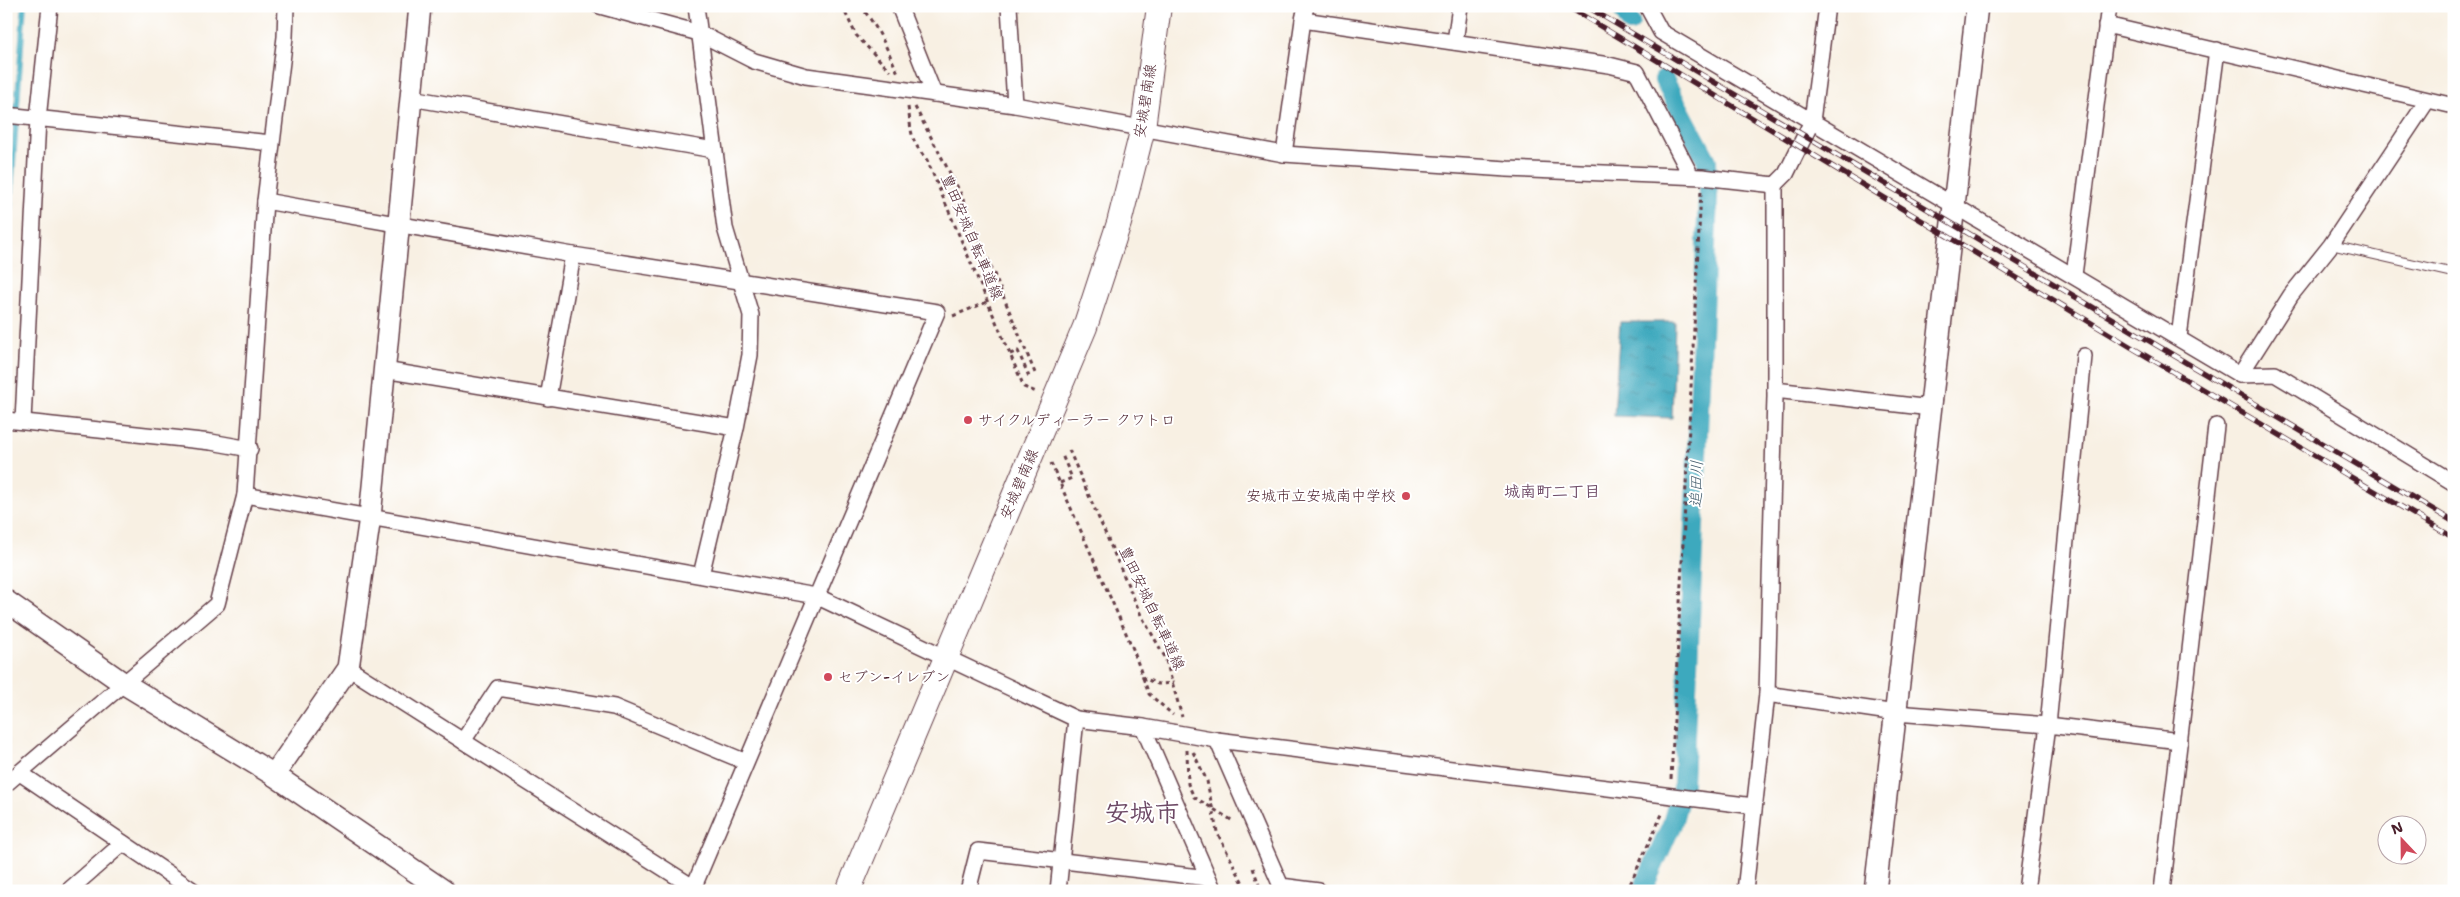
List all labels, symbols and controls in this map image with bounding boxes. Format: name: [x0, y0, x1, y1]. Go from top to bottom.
street label: 安城碧南線: [1129, 62, 1161, 140]
street label: 豊田安城自転車道線: [936, 171, 1008, 303]
place label: サイクルディーラー クワトロ: [978, 410, 1176, 430]
marker: サイクルディーラー クワトロ: [962, 414, 974, 426]
street label: 安城碧南線: [995, 446, 1043, 522]
water label: 追田川: [1685, 460, 1707, 508]
district label: 城南町二丁目: [1504, 481, 1600, 502]
place label: 安城市立安城南中学校: [1246, 486, 1396, 506]
marker: 安城市立安城南中学校: [1400, 490, 1412, 502]
street label: 豊田安城自転車道線: [1114, 543, 1190, 673]
place label: セブン-イレブン: [838, 667, 950, 687]
marker: セブン-イレブン: [822, 671, 834, 683]
district label: 安城市: [1104, 795, 1180, 829]
north arrow: [2378, 814, 2428, 864]
text: N: [2389, 818, 2406, 838]

